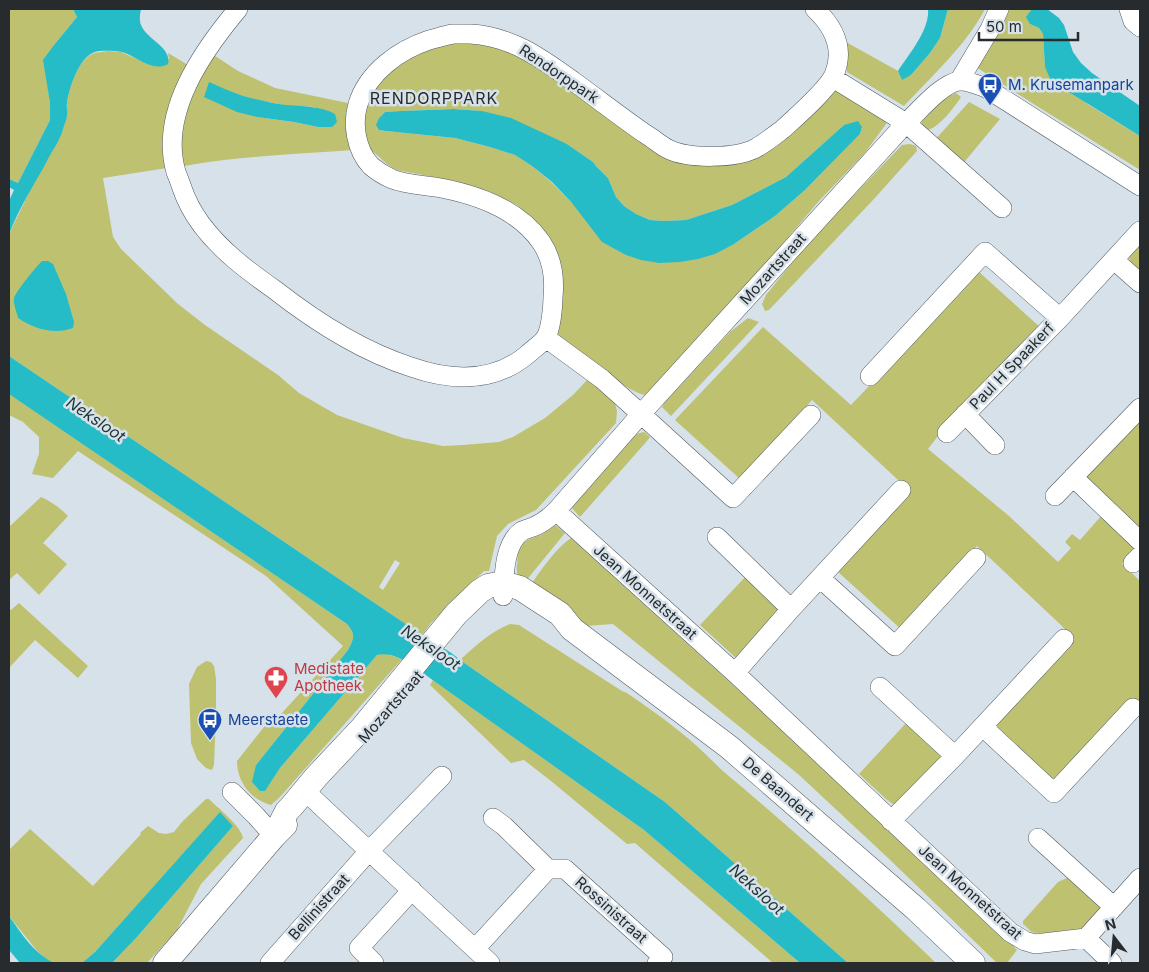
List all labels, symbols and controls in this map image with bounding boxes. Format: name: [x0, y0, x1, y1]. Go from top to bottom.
scale bar: [979, 10, 1078, 42]
text: 50 m: [986, 17, 1022, 36]
street label: Rendorppark: [516, 40, 603, 108]
bus stop icon: M. Krusemanpark: [977, 72, 1003, 106]
place label: M. Krusemanpark: [1008, 75, 1134, 94]
district label: RENDORPPARK: [370, 88, 498, 108]
street label: Mozartstraat: [735, 229, 810, 308]
street label: Paul H Spaakerf: [965, 318, 1058, 413]
water label: Neksloot: [63, 392, 130, 446]
street label: Jean Monnetstraat: [590, 540, 701, 643]
water label: Neksloot: [398, 620, 465, 674]
place label: Medistate Apotheek: [294, 659, 364, 695]
pharmacy icon: Medistate Apotheek: [263, 665, 289, 699]
street label: Mozartstraat: [354, 666, 427, 747]
bus stop icon: Meerstaete: [197, 707, 223, 741]
place label: Meerstaete: [228, 710, 308, 729]
street label: De Baandert: [739, 753, 818, 825]
street label: Jean Monnetstraat: [915, 840, 1026, 943]
water label: Neksloot: [725, 859, 789, 919]
street label: Bellinistraat: [284, 870, 353, 944]
street label: Rossinistraat: [571, 872, 651, 947]
north arrow: [1089, 912, 1139, 962]
text: N: [1103, 914, 1118, 934]

